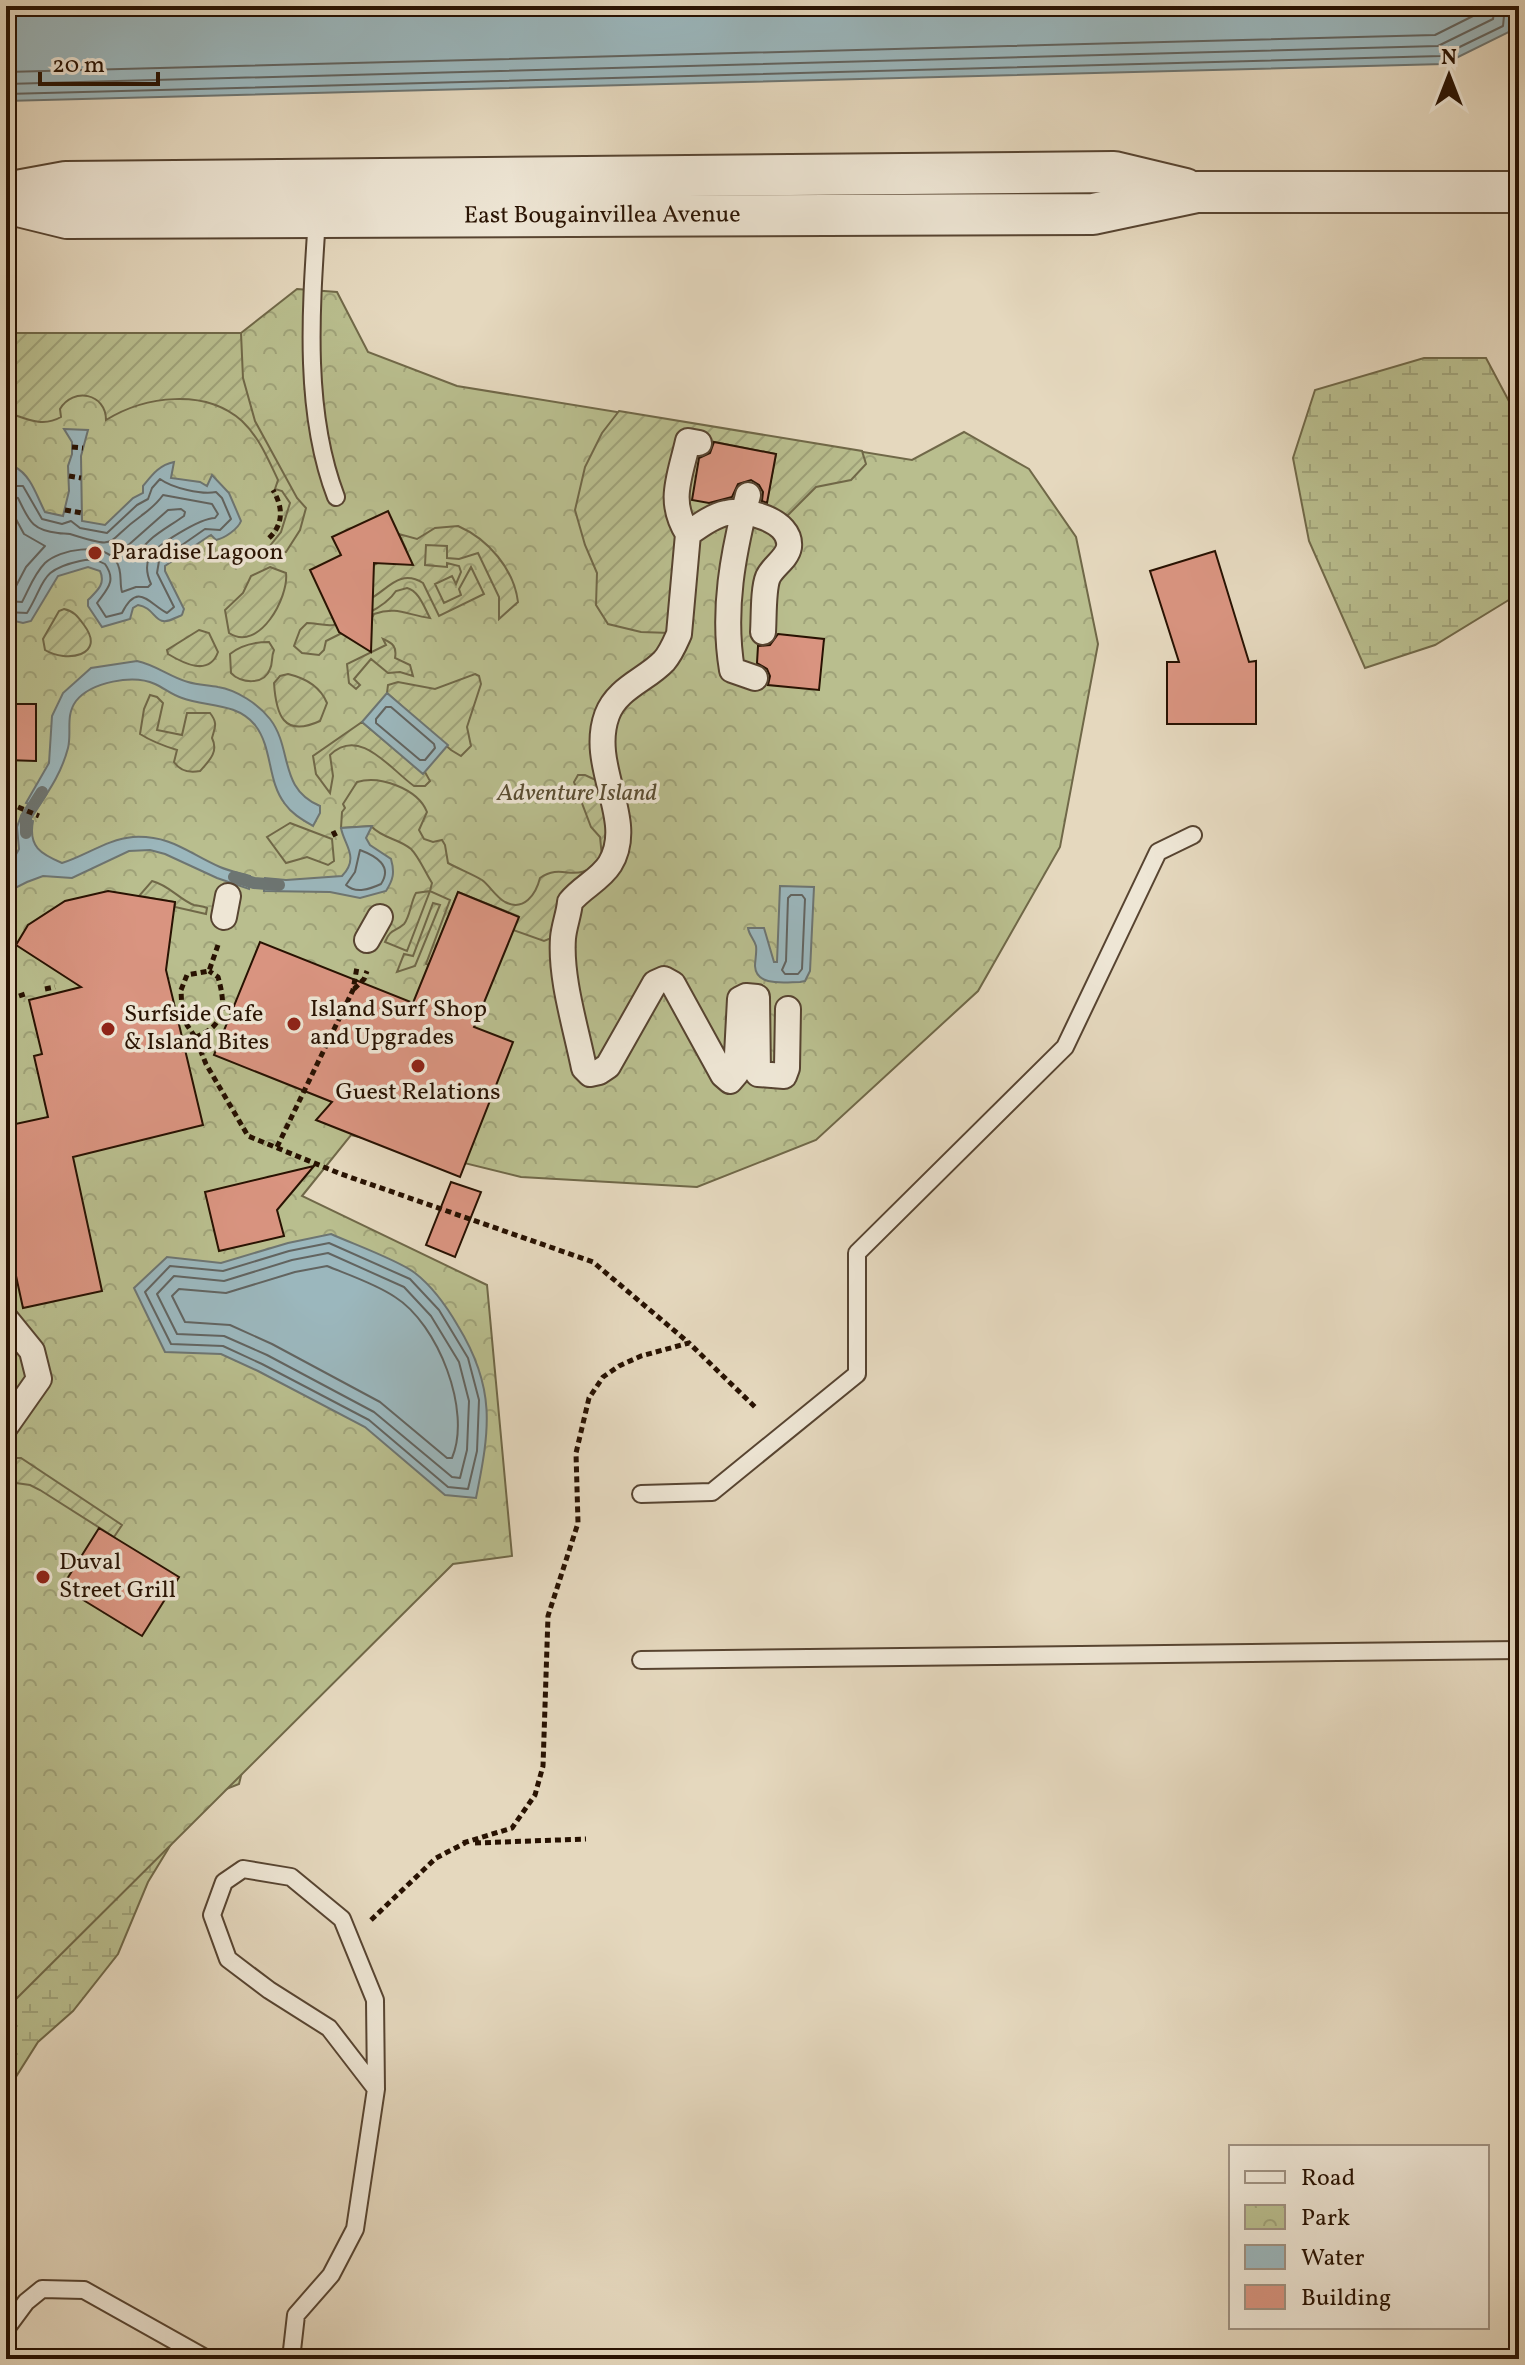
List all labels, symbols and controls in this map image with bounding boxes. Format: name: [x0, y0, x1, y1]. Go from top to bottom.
scale bar: [40, 36, 158, 86]
north arrow: [1409, 36, 1489, 116]
text: N: [1441, 43, 1457, 74]
text: 20 m: [52, 49, 105, 83]
street label: East Bougainvillea Avenue: [464, 198, 741, 233]
place label: Paradise Lagoon: [111, 536, 284, 570]
marker: Paradise Lagoon: [86, 544, 104, 562]
park label: Adventure Island: [496, 777, 657, 811]
place label: Island Surf Shop and Upgrades: [310, 993, 487, 1055]
place label: Surfside Cafe & Island Bites: [124, 998, 269, 1060]
marker: Island Surf Shop and Upgrades: [285, 1015, 303, 1033]
marker: Surfside Cafe & Island Bites: [99, 1020, 117, 1038]
marker: Guest Relations: [409, 1057, 427, 1075]
place label: Guest Relations: [335, 1076, 501, 1110]
place label: Duval Street Grill: [59, 1546, 176, 1608]
marker: Duval Street Grill: [34, 1568, 52, 1586]
legend: [1229, 2145, 1489, 2329]
text: Road: [1301, 2162, 1355, 2196]
text: Park: [1301, 2202, 1350, 2236]
text: Water: [1301, 2242, 1365, 2276]
text: Building: [1301, 2282, 1391, 2316]

